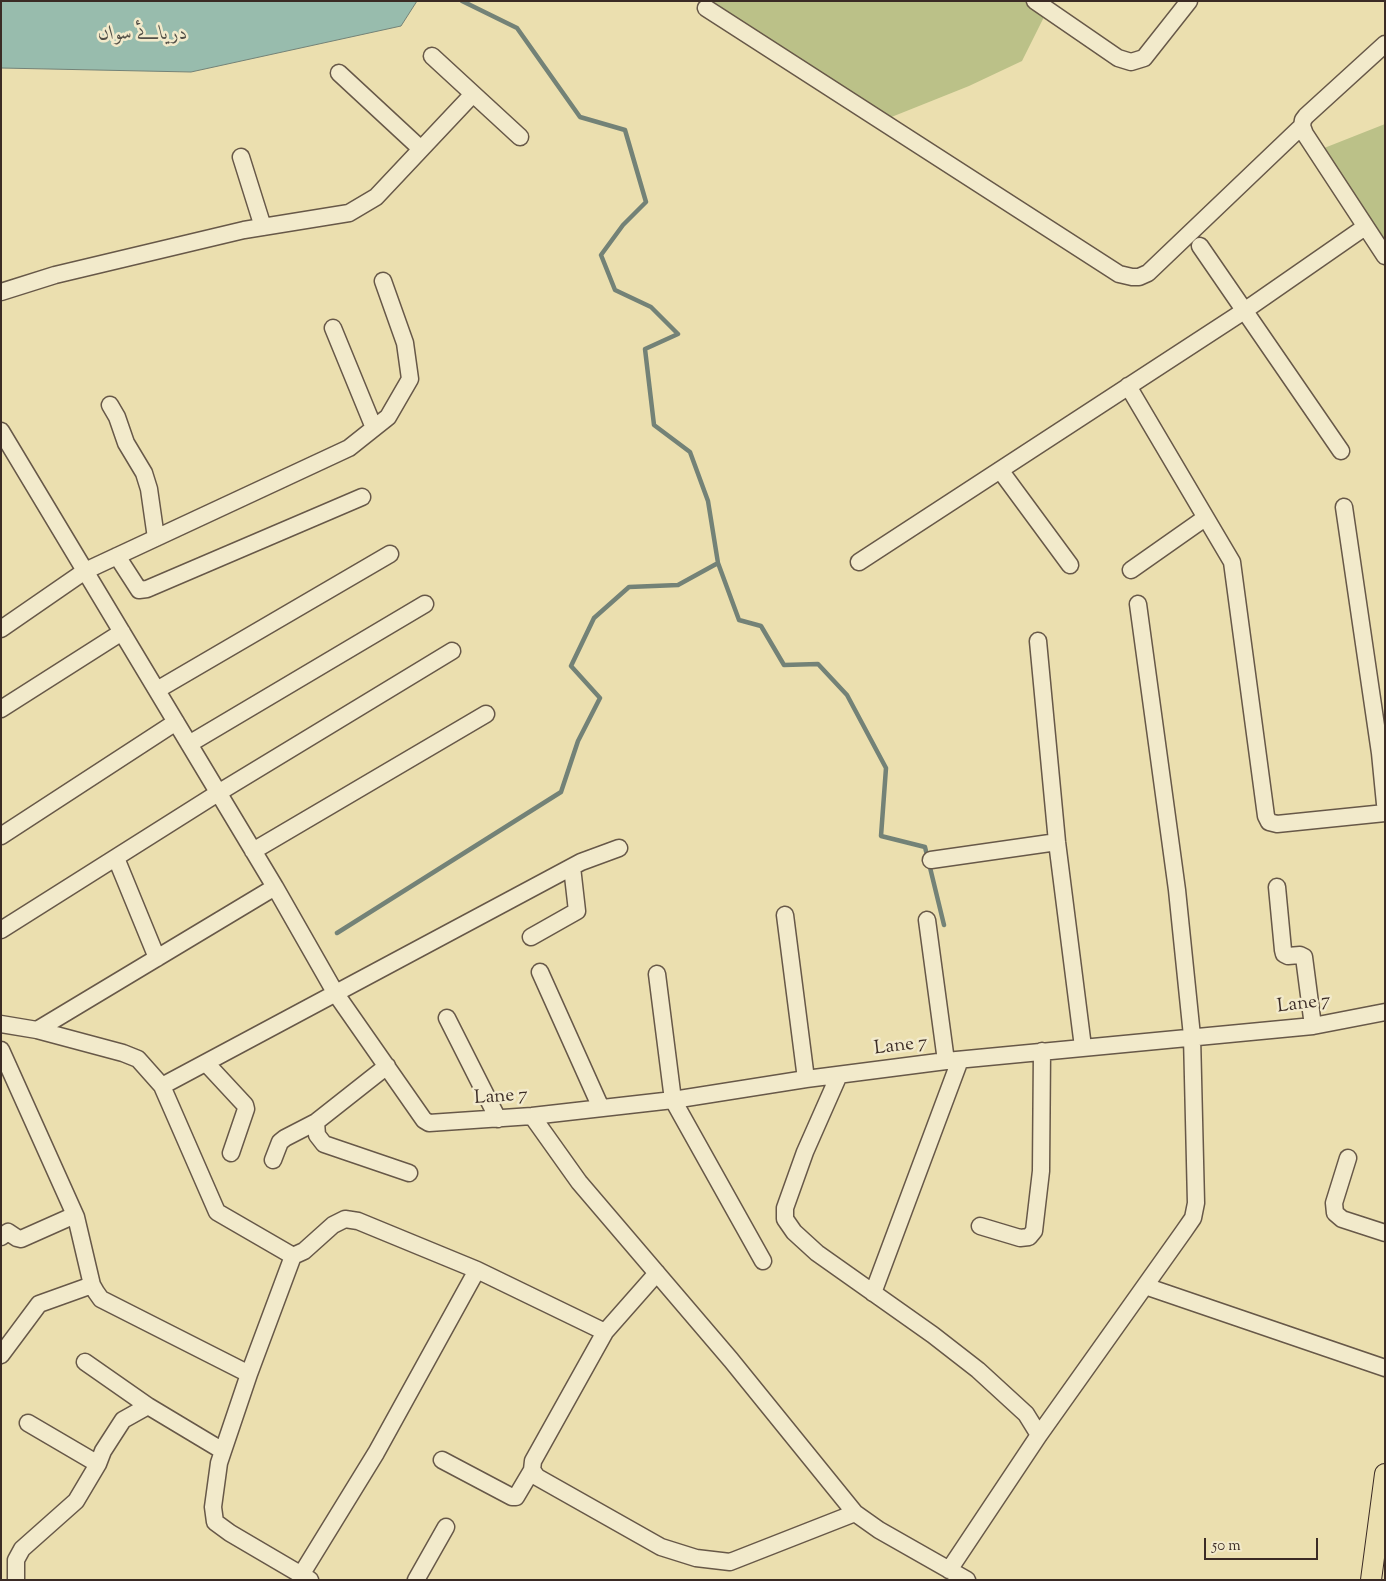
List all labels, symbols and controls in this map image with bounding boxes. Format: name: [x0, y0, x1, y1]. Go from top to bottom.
water label: دریائے سواں: [98, 24, 188, 48]
street label: Lane 7: [1276, 990, 1332, 1020]
street label: Lane 7: [873, 1032, 929, 1062]
street label: Lane 7: [473, 1085, 529, 1111]
scale bar: [1206, 1528, 1320, 1560]
text: 50 m: [1212, 1536, 1241, 1557]

